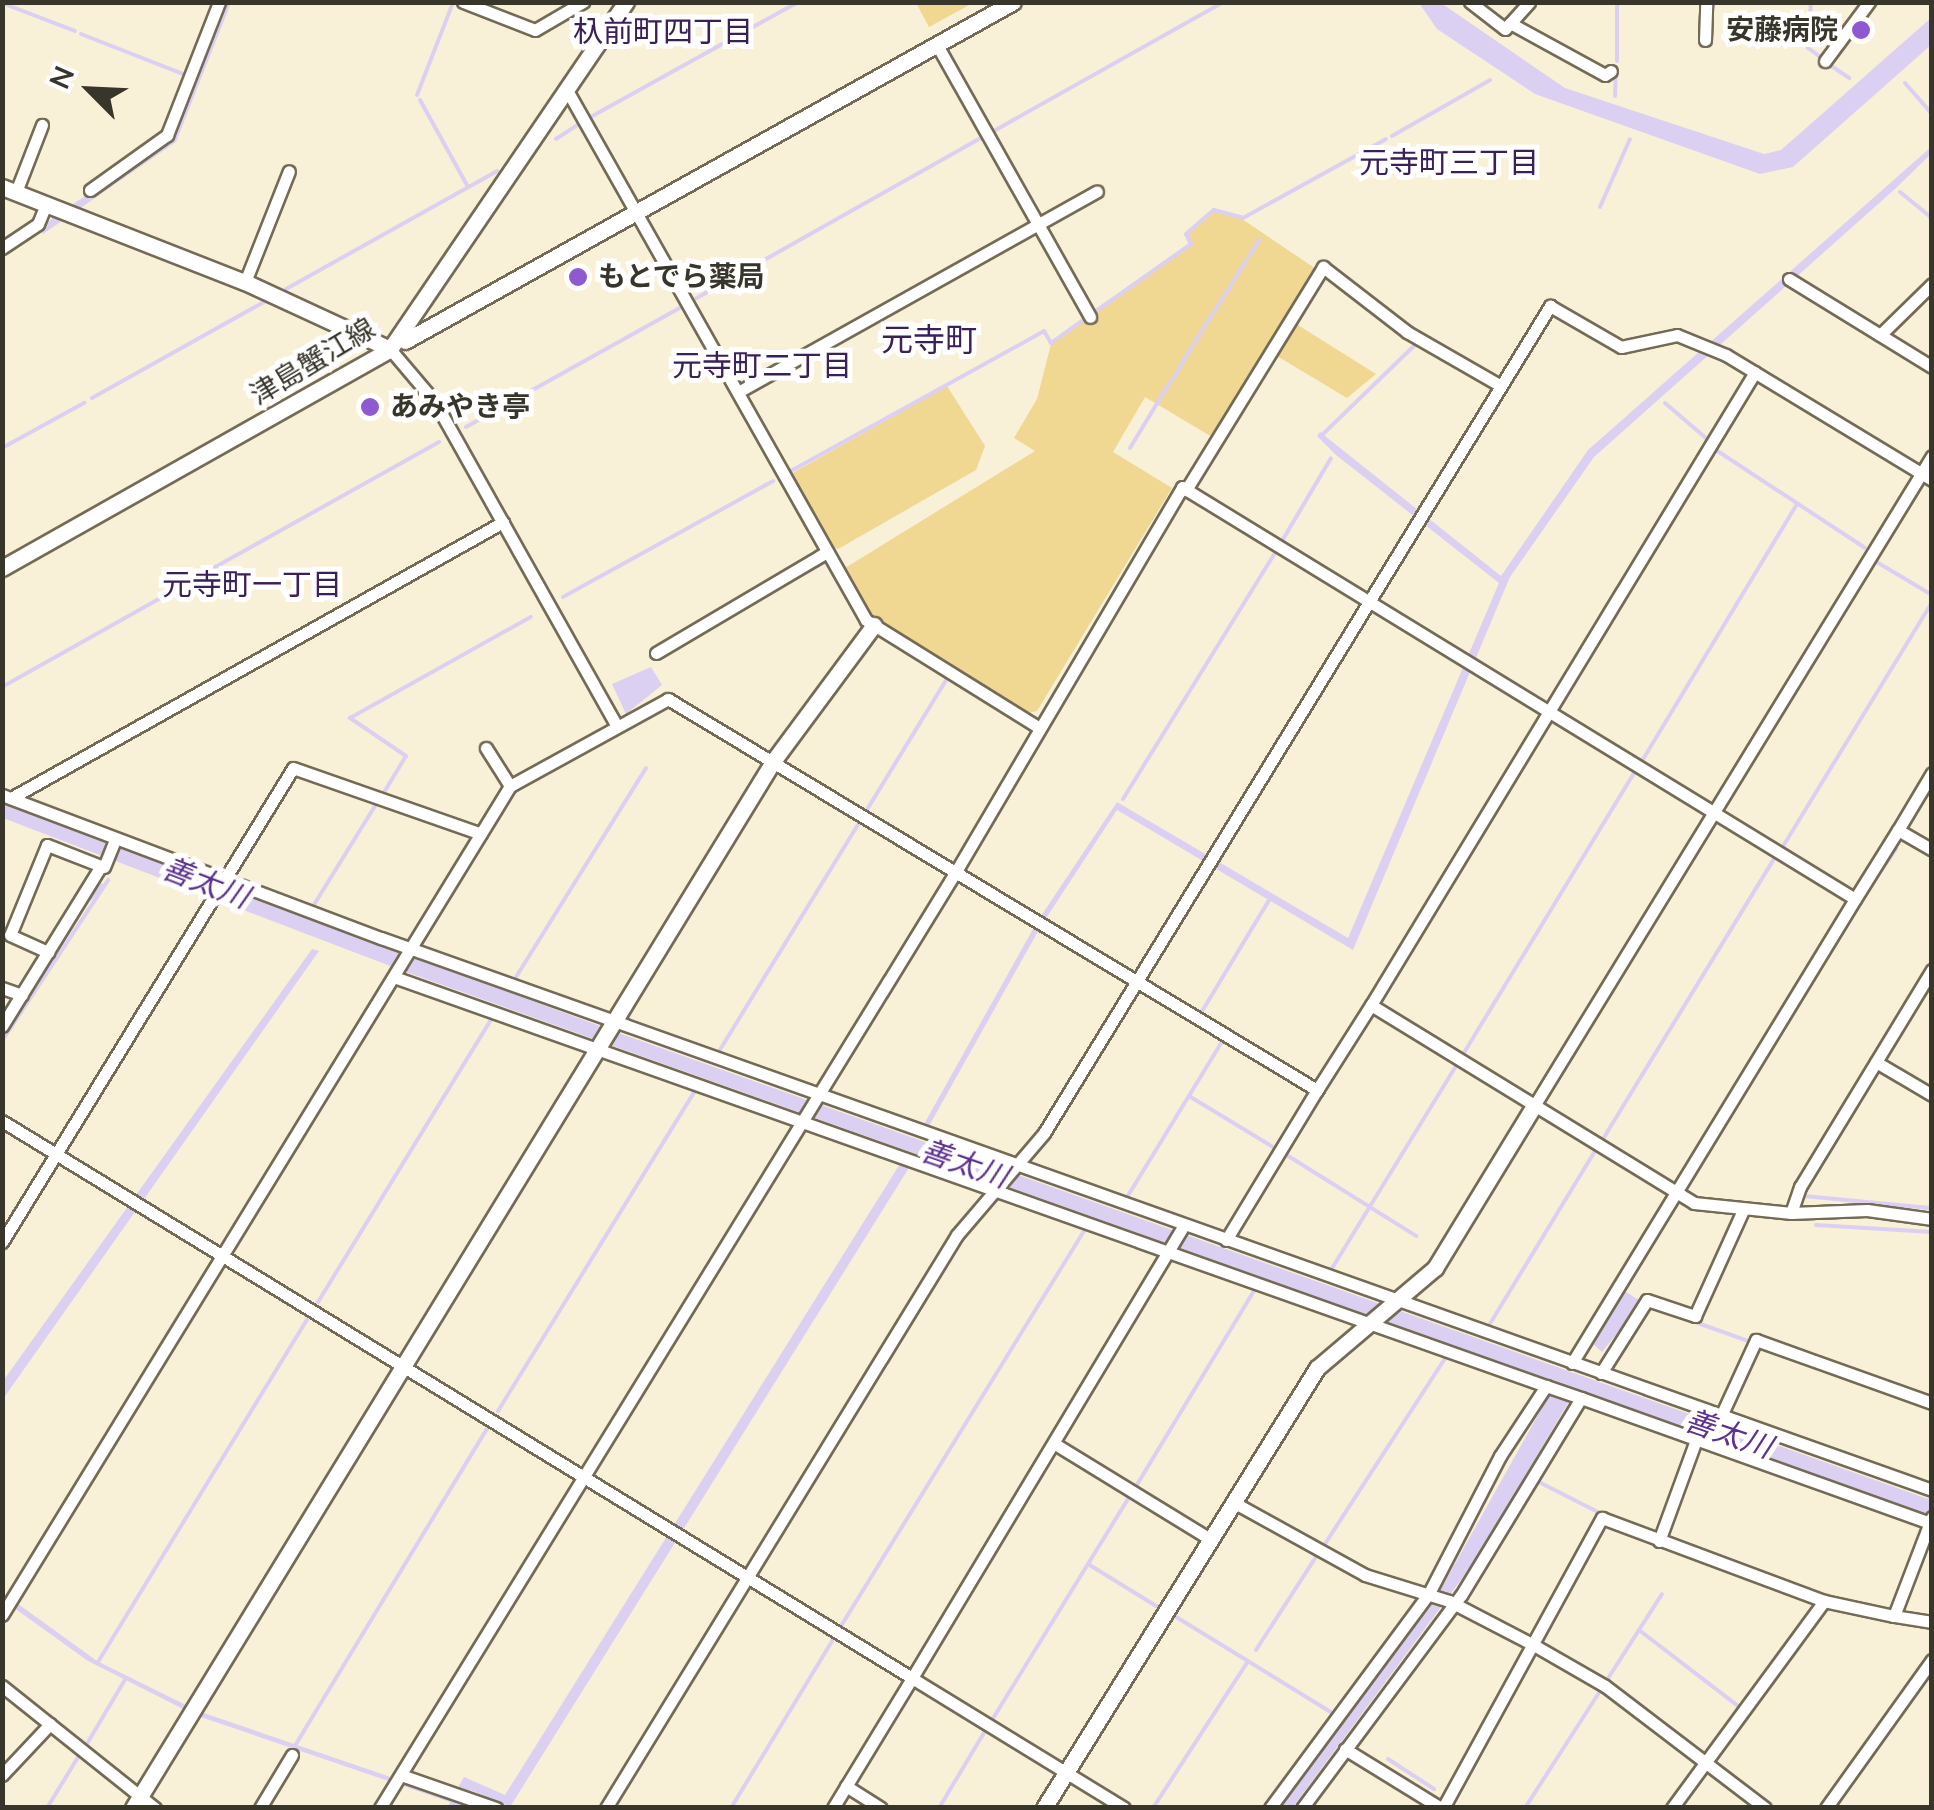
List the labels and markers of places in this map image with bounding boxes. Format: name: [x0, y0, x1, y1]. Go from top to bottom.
place label: 安藤病院: [1726, 13, 1838, 47]
marker: 安藤病院: [1848, 17, 1874, 43]
place label: もとでら薬局: [598, 260, 766, 294]
marker: もとでら薬局: [567, 266, 589, 288]
place label: あみやき亭: [390, 390, 530, 424]
marker: あみやき亭: [359, 396, 381, 418]

